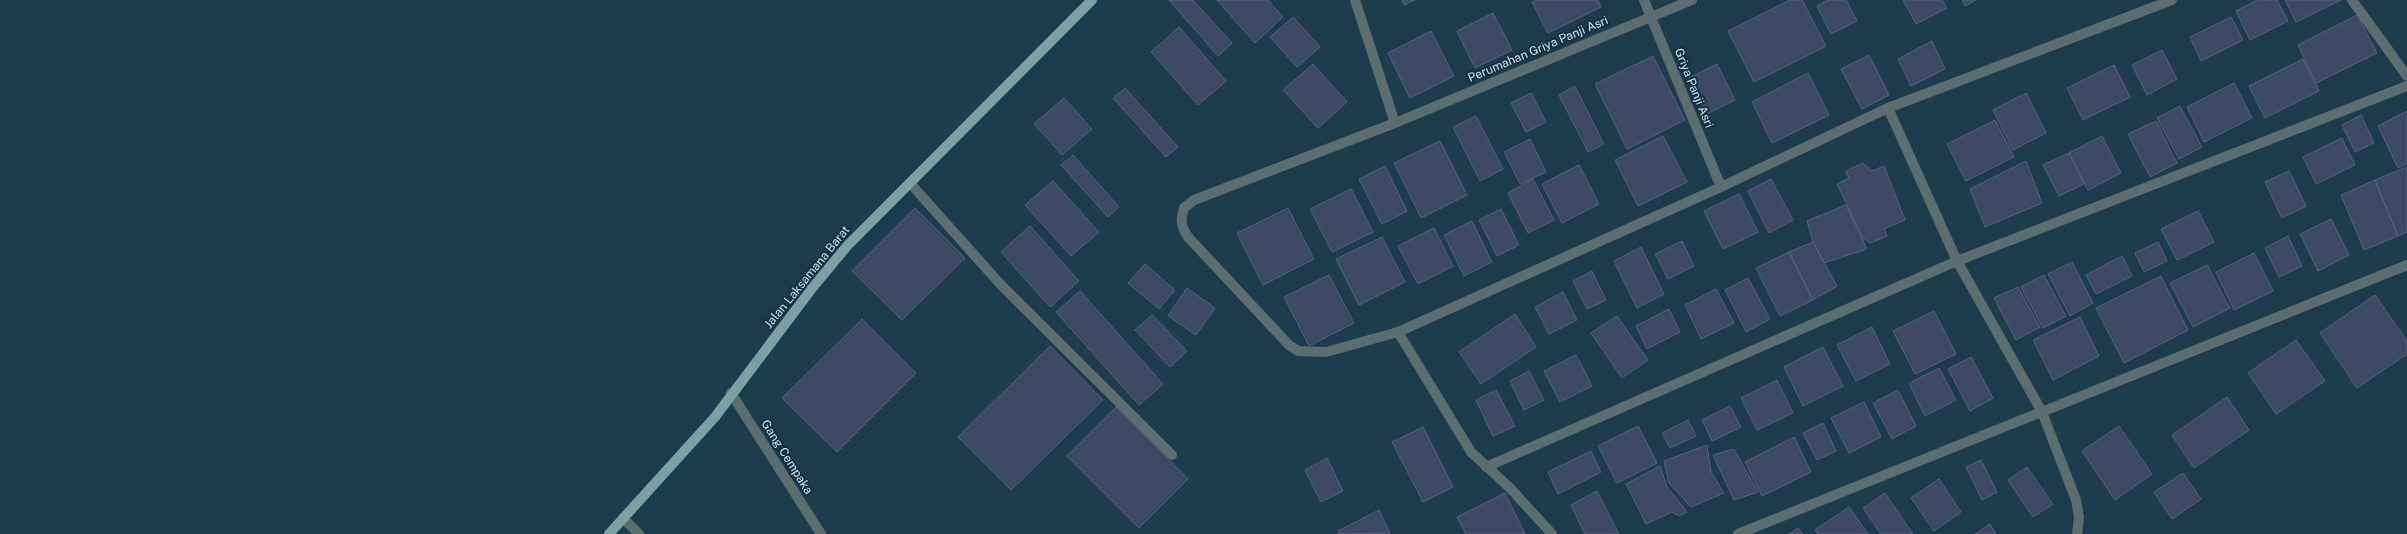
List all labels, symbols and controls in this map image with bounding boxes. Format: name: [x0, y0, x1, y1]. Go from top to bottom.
street label: Perumahan Griya Panji Asri: [1466, 13, 1610, 85]
street label: Griya Panji Asri: [1672, 46, 1716, 130]
street label: Jalan Laksamana Barat: [761, 223, 853, 331]
street label: Gang Cempaka: [759, 417, 815, 497]

